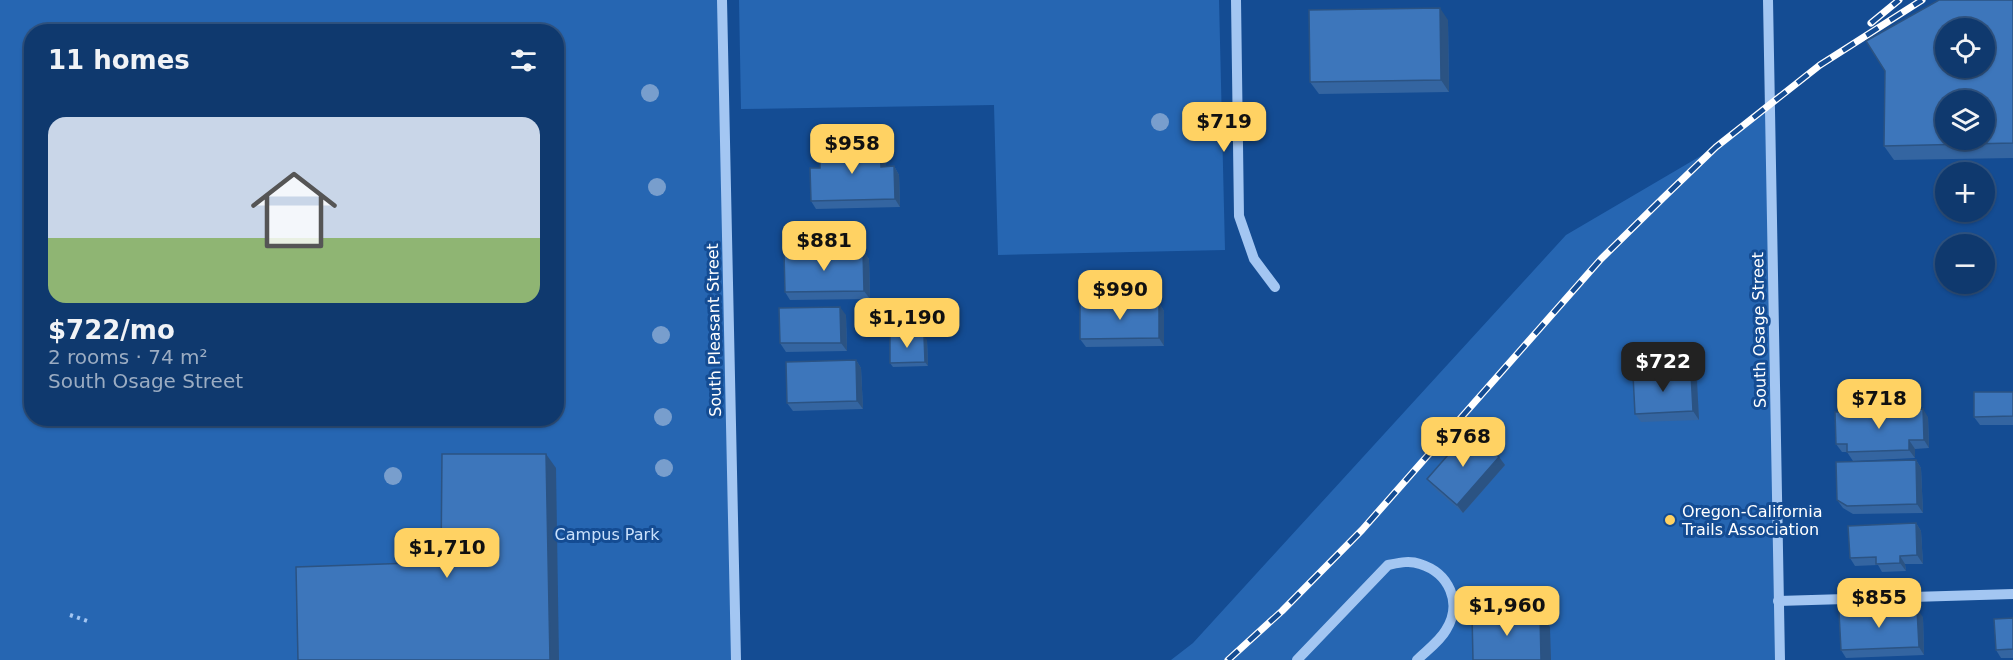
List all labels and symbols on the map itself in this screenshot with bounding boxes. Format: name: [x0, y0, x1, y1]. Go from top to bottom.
pin: $719: [1188, 102, 1260, 153]
pin: $958: [816, 124, 888, 175]
pin: $881: [788, 221, 860, 272]
street label: South Pleasant Street: [703, 243, 725, 417]
street label: South Osage Street: [1748, 252, 1770, 408]
pin: $990: [1084, 270, 1156, 321]
pin: $1,190: [858, 298, 956, 349]
pin: $722: [1627, 342, 1699, 393]
pin: $718: [1843, 379, 1915, 430]
pin: $768: [1427, 417, 1499, 468]
place label: Oregon-California Trails Association: [1681, 502, 1823, 539]
marker: Oregon-California Trails Association: [1663, 513, 1677, 527]
park label: Campus Park: [555, 525, 660, 544]
pin: $1,710: [398, 528, 496, 579]
pin: $855: [1843, 578, 1915, 629]
pin: $1,960: [1458, 586, 1556, 637]

